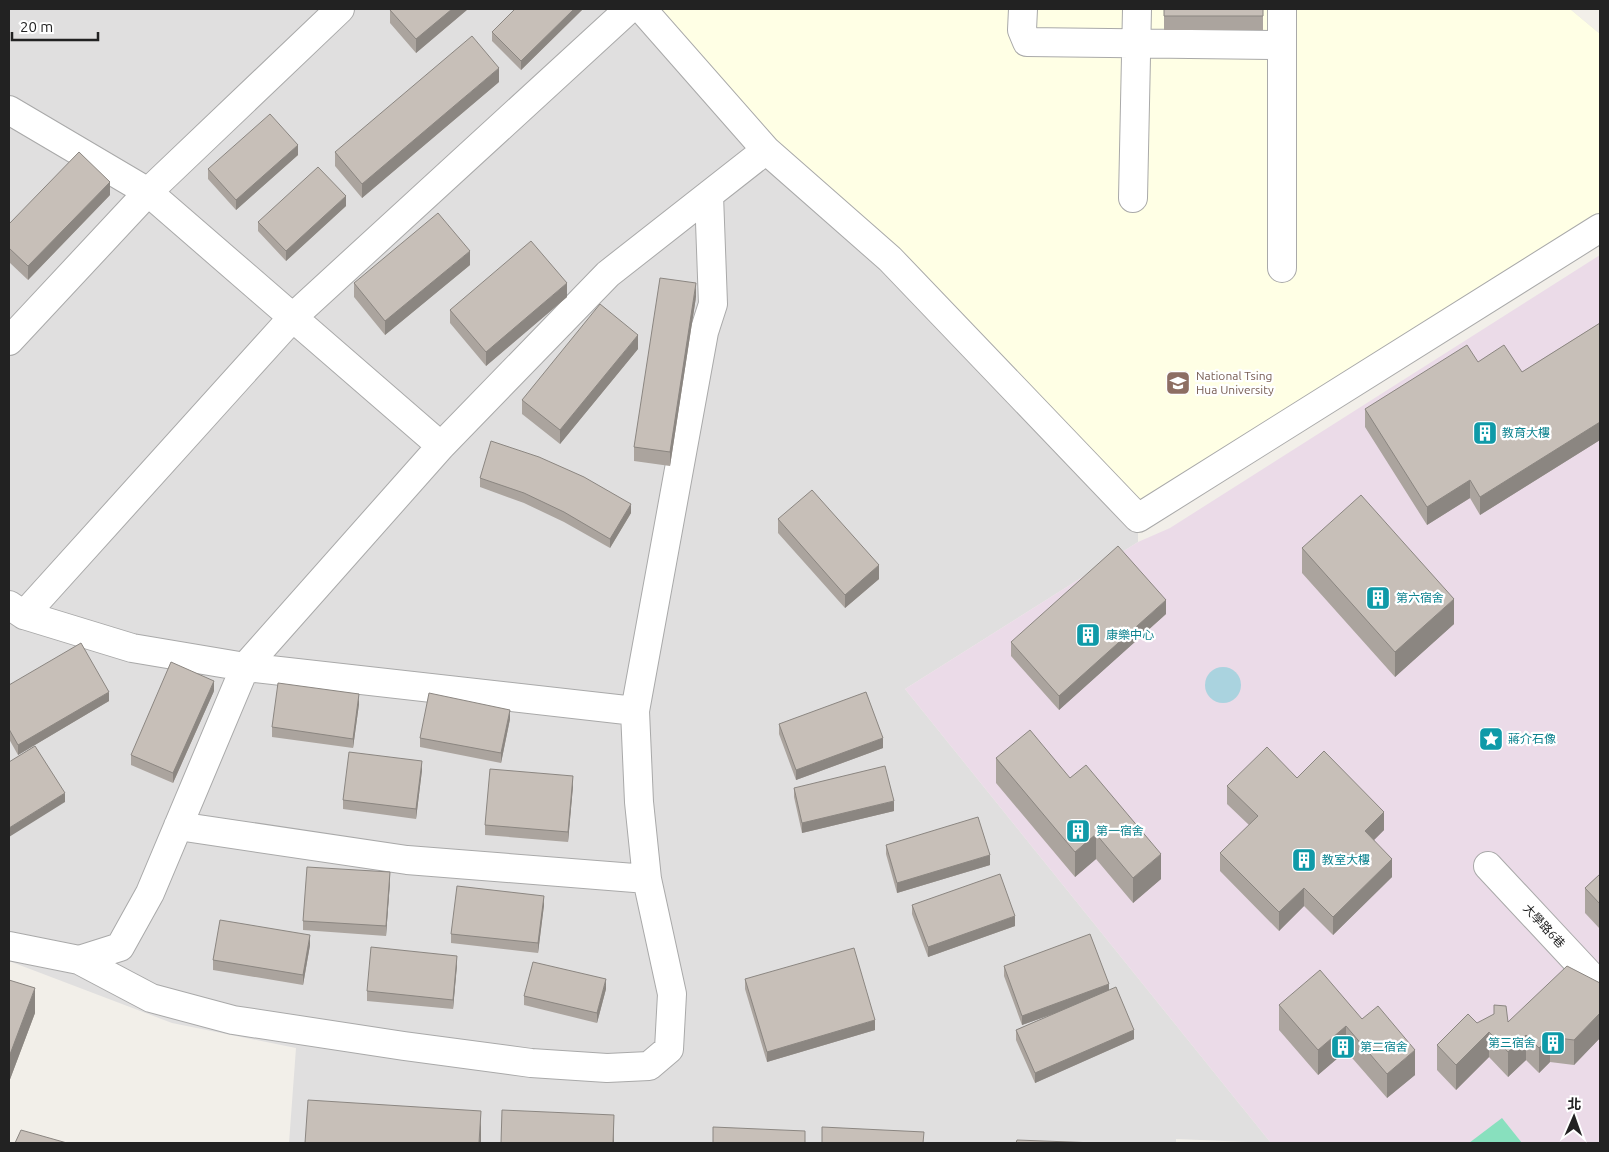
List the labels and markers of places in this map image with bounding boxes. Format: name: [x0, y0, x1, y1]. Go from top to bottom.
place label: National Tsing Hua University: [1196, 369, 1274, 396]
school or university icon: National Tsing Hua University: [1165, 370, 1191, 396]
building icon: 教育大樓: [1472, 420, 1498, 446]
place label: 教育大樓: [1502, 426, 1550, 439]
building icon: 第六宿舍: [1365, 585, 1391, 611]
place label: 第六宿舍: [1396, 591, 1444, 604]
building icon: 康樂中心: [1075, 622, 1101, 648]
place label: 康樂中心: [1106, 628, 1154, 641]
place icon: 蔣介石像: [1478, 726, 1504, 752]
place label: 蔣介石像: [1508, 732, 1556, 745]
building icon: 第一宿舍: [1065, 818, 1091, 844]
place label: 第一宿舍: [1096, 824, 1144, 837]
building icon: 教室大樓: [1291, 847, 1317, 873]
place label: 教室大樓: [1322, 853, 1370, 866]
building icon: 第三宿舍: [1540, 1030, 1566, 1056]
building icon: 第二宿舍: [1330, 1034, 1356, 1060]
place label: 第三宿舍: [1488, 1036, 1536, 1049]
place label: 第二宿舍: [1360, 1040, 1408, 1053]

